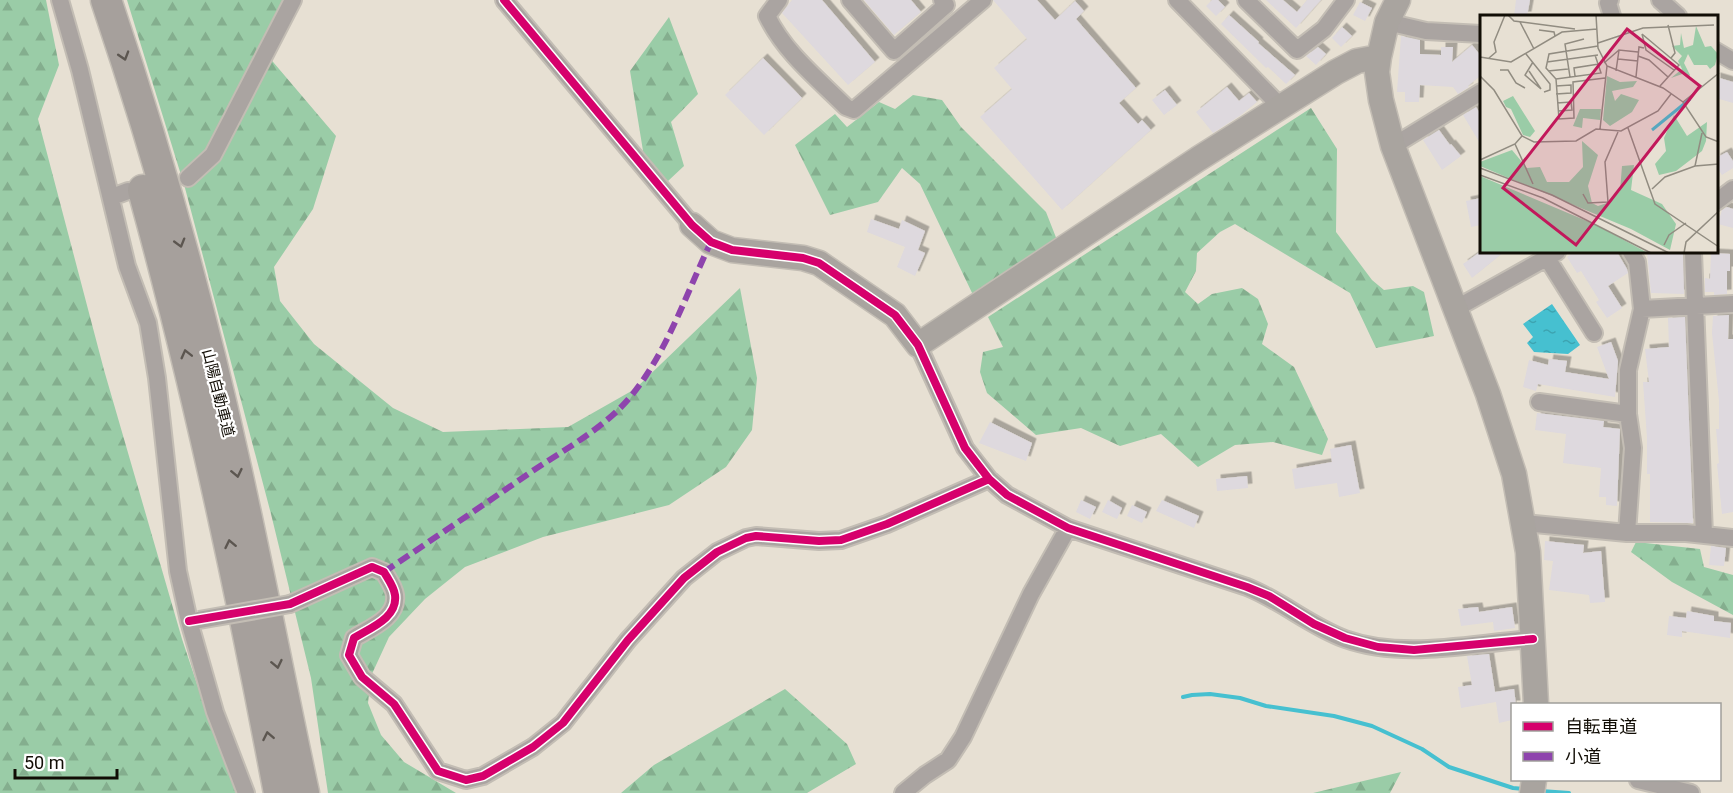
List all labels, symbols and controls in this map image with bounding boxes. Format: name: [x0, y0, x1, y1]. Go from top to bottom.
inset map: [1480, 15, 1718, 254]
one-way arrow: [117, 50, 129, 61]
one-way arrow: [173, 237, 185, 248]
street label: 山陽自動車道: [198, 347, 238, 439]
one-way arrow: [181, 350, 193, 360]
one-way arrow: [230, 467, 243, 477]
one-way arrow: [224, 540, 237, 550]
one-way arrow: [269, 658, 282, 668]
legend: [1511, 703, 1721, 781]
text: 自転車道: [1565, 716, 1637, 737]
one-way arrow: [262, 731, 275, 741]
scale bar: [15, 742, 117, 780]
text: 小道: [1565, 746, 1601, 767]
text: 50 m: [24, 752, 64, 773]

